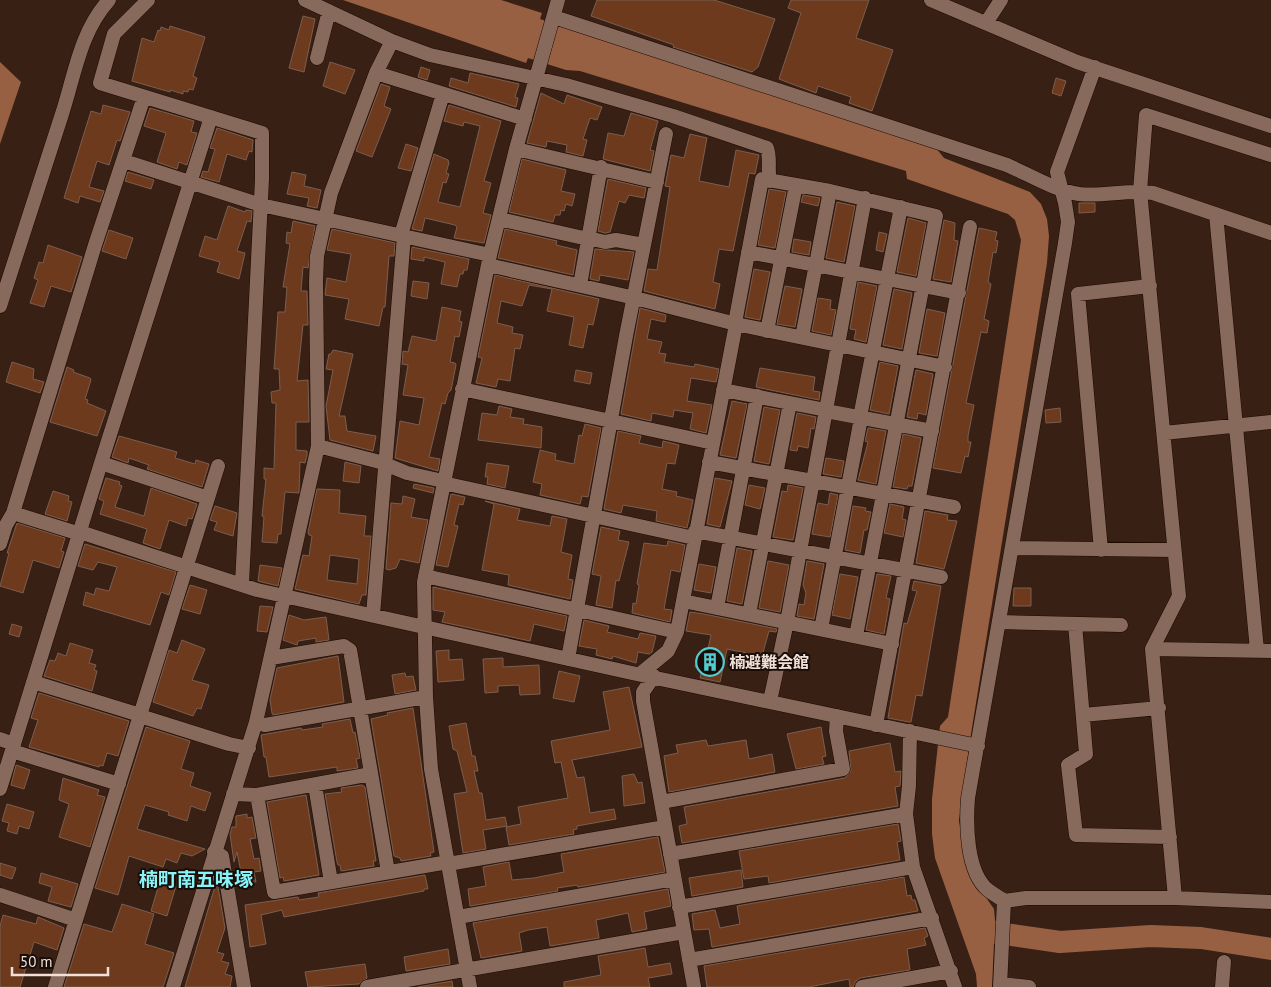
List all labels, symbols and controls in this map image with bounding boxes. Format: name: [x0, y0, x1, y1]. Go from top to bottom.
building icon: 楠避難会館: [695, 647, 725, 677]
place label: 楠避難会館: [729, 652, 809, 672]
district label: 楠町南五味塚: [139, 867, 253, 891]
scale bar: [12, 944, 109, 976]
text: 50 m: [20, 952, 53, 971]

